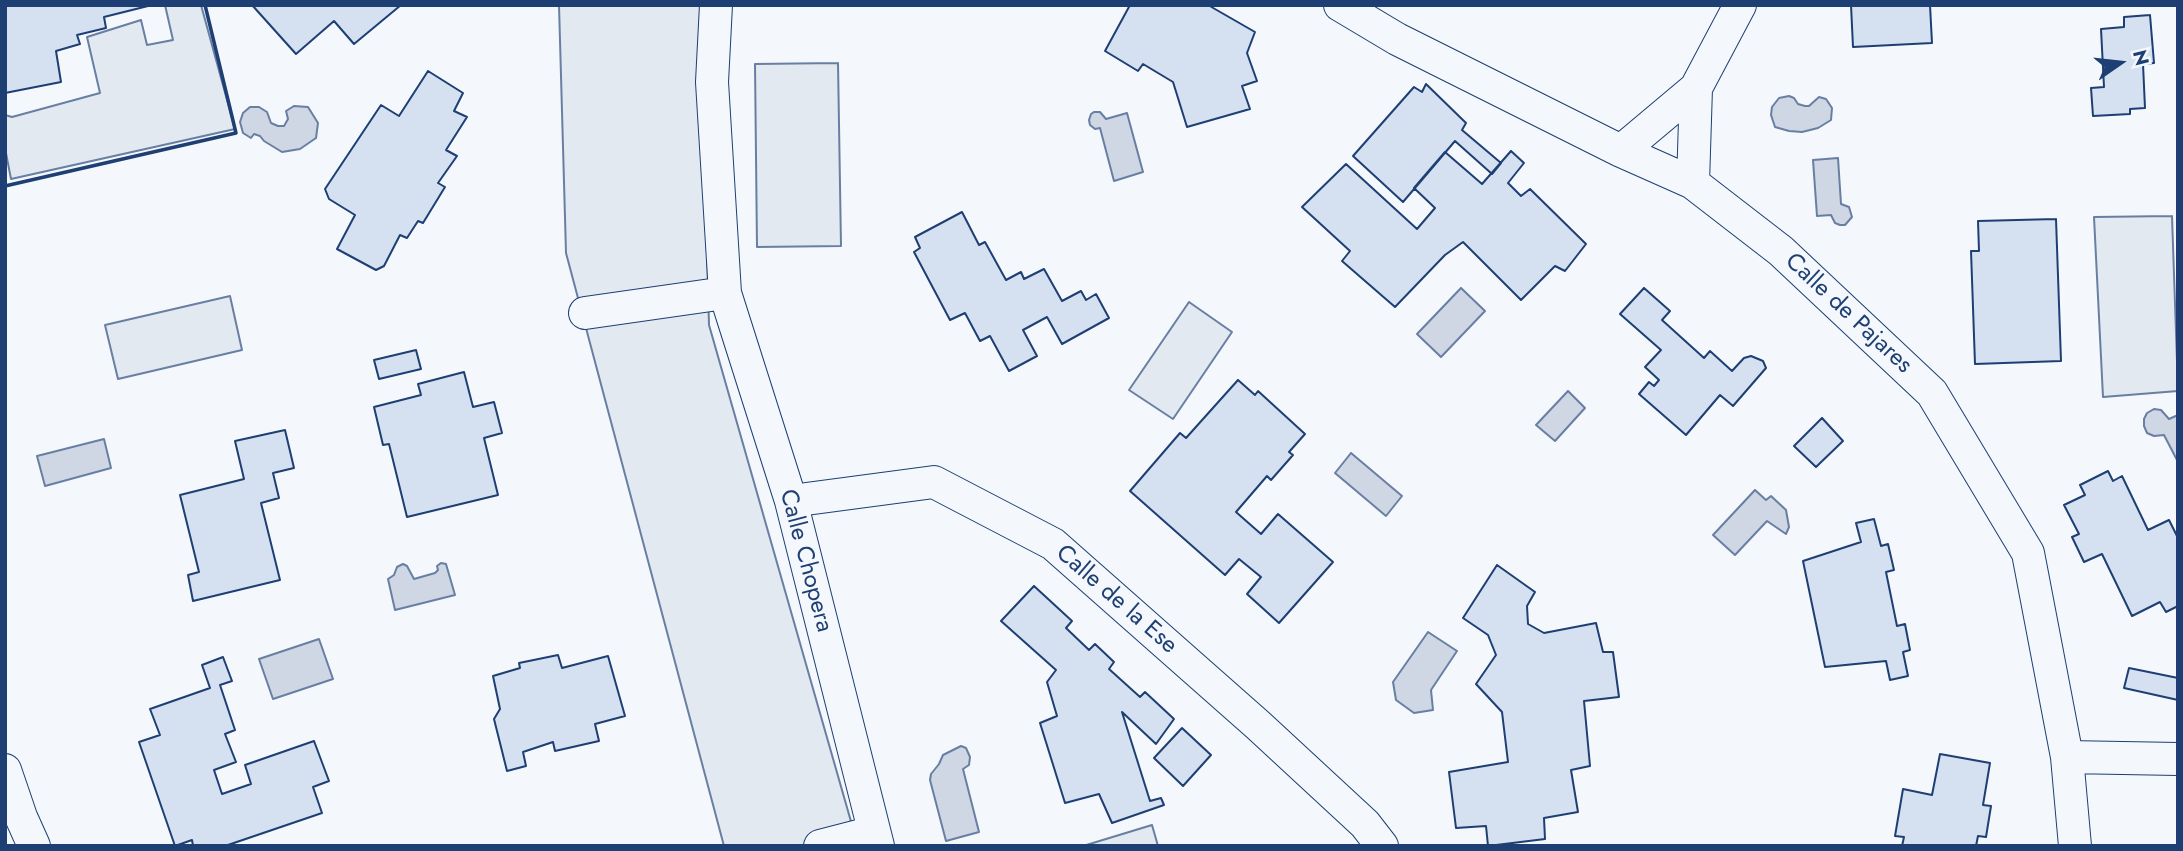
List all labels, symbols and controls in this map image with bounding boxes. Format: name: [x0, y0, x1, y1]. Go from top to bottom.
north arrow: [2085, 28, 2155, 98]
text: N: [2126, 47, 2156, 68]
street label: Calle de Pajares: [1778, 248, 1918, 380]
street label: Calle Chopera: [772, 486, 838, 636]
street label: Calle de la Ese: [1049, 539, 1183, 661]

